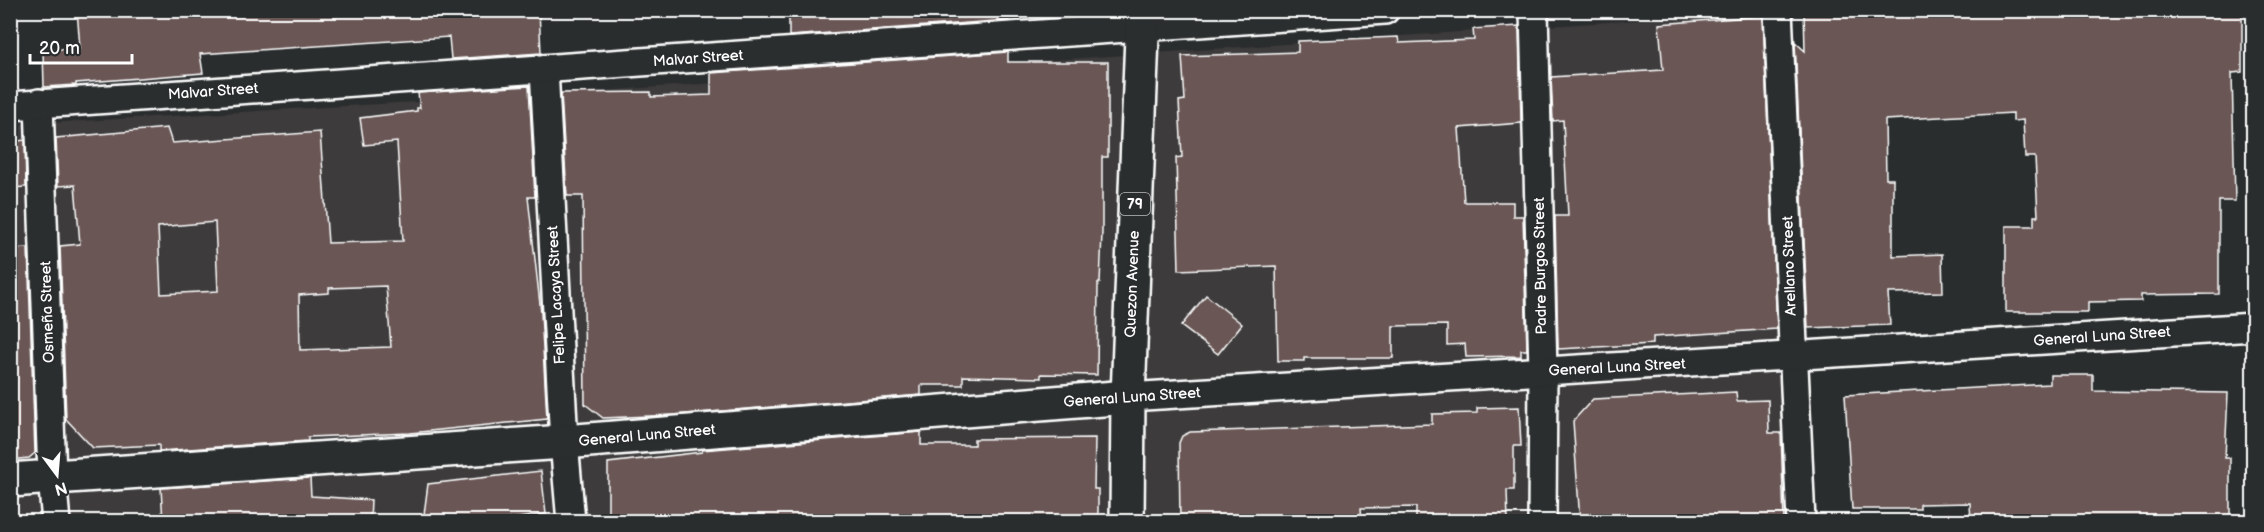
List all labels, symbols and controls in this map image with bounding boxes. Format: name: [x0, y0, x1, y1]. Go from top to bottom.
scale bar: [30, 27, 132, 65]
text: 20 m: [39, 38, 80, 59]
street label: Malvar Street: [652, 46, 744, 71]
street label: Malvar Street: [167, 79, 259, 104]
road number: 79: [1120, 193, 1150, 215]
street label: Padre Burgos Street: [1530, 197, 1551, 335]
street label: Arellano Street: [1778, 215, 1801, 316]
street label: Felipe Lacaya Street: [543, 225, 570, 365]
street label: Quezon Avenue: [1121, 230, 1144, 338]
street label: Osmeña Street: [36, 260, 59, 363]
street label: General Luna Street: [2033, 322, 2172, 351]
street label: General Luna Street: [1548, 354, 1687, 381]
street label: General Luna Street: [1063, 383, 1202, 412]
street label: General Luna Street: [578, 420, 717, 451]
north arrow: [27, 445, 87, 505]
text: N: [52, 477, 69, 499]

